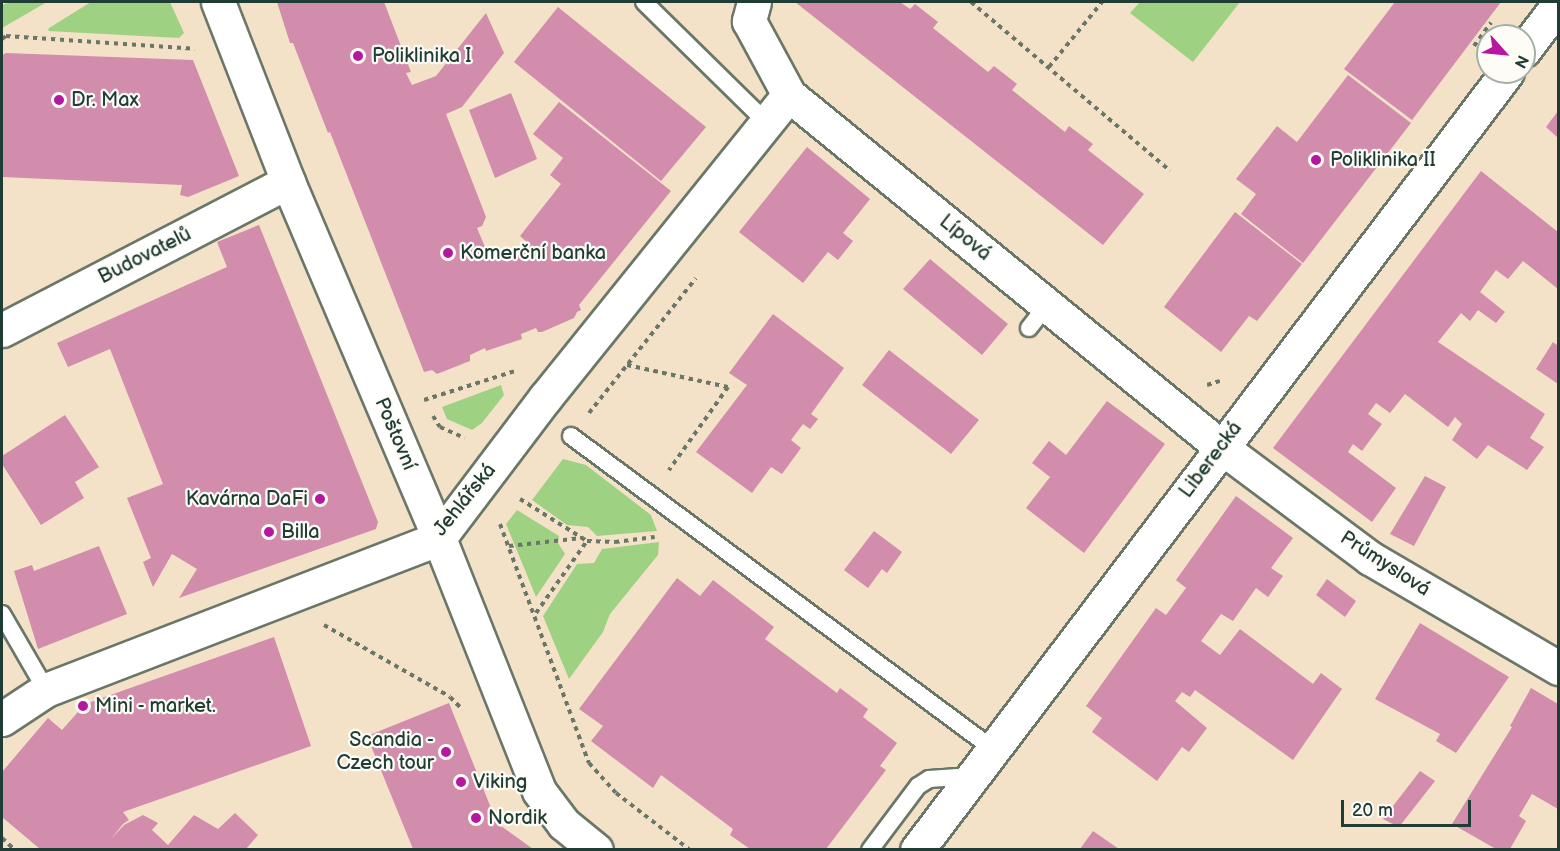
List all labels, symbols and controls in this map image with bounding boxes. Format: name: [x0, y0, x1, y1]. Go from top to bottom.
north arrow: [1476, 24, 1536, 84]
place label: Poliklinika I: [372, 44, 472, 68]
marker: Poliklinika I: [349, 47, 367, 65]
text: N: [1510, 52, 1532, 71]
place label: Dr. Max: [71, 88, 139, 112]
marker: Dr. Max: [52, 93, 66, 107]
place label: Poliklinika II: [1330, 148, 1436, 172]
marker: Poliklinika II: [1307, 151, 1325, 169]
street label: Lípová: [934, 210, 996, 266]
street label: Budovatelů: [94, 222, 196, 290]
place label: Komerční banka: [460, 241, 606, 265]
marker: Komerční banka: [441, 246, 455, 260]
street label: Poštovní: [369, 394, 421, 474]
street label: Liberecká: [1175, 417, 1247, 503]
street label: Jehlářská: [429, 459, 501, 541]
place label: Kavárna DaFi: [186, 487, 308, 511]
marker: Kavárna DaFi: [313, 492, 327, 506]
place label: Billa: [281, 520, 319, 544]
marker: Billa: [262, 525, 276, 539]
street label: Průmyslová: [1335, 526, 1435, 602]
place label: Mini - market.: [95, 694, 217, 718]
marker: Mini - market.: [76, 699, 90, 713]
place label: Scandia - Czech tour: [337, 728, 434, 775]
marker: Scandia - Czech tour: [439, 745, 453, 759]
place label: Viking: [473, 770, 527, 794]
marker: Viking: [454, 775, 468, 789]
scale bar: [1344, 788, 1474, 826]
text: 20 m: [1352, 800, 1393, 821]
place label: Nordik: [488, 806, 547, 830]
marker: Nordik: [469, 811, 483, 825]

